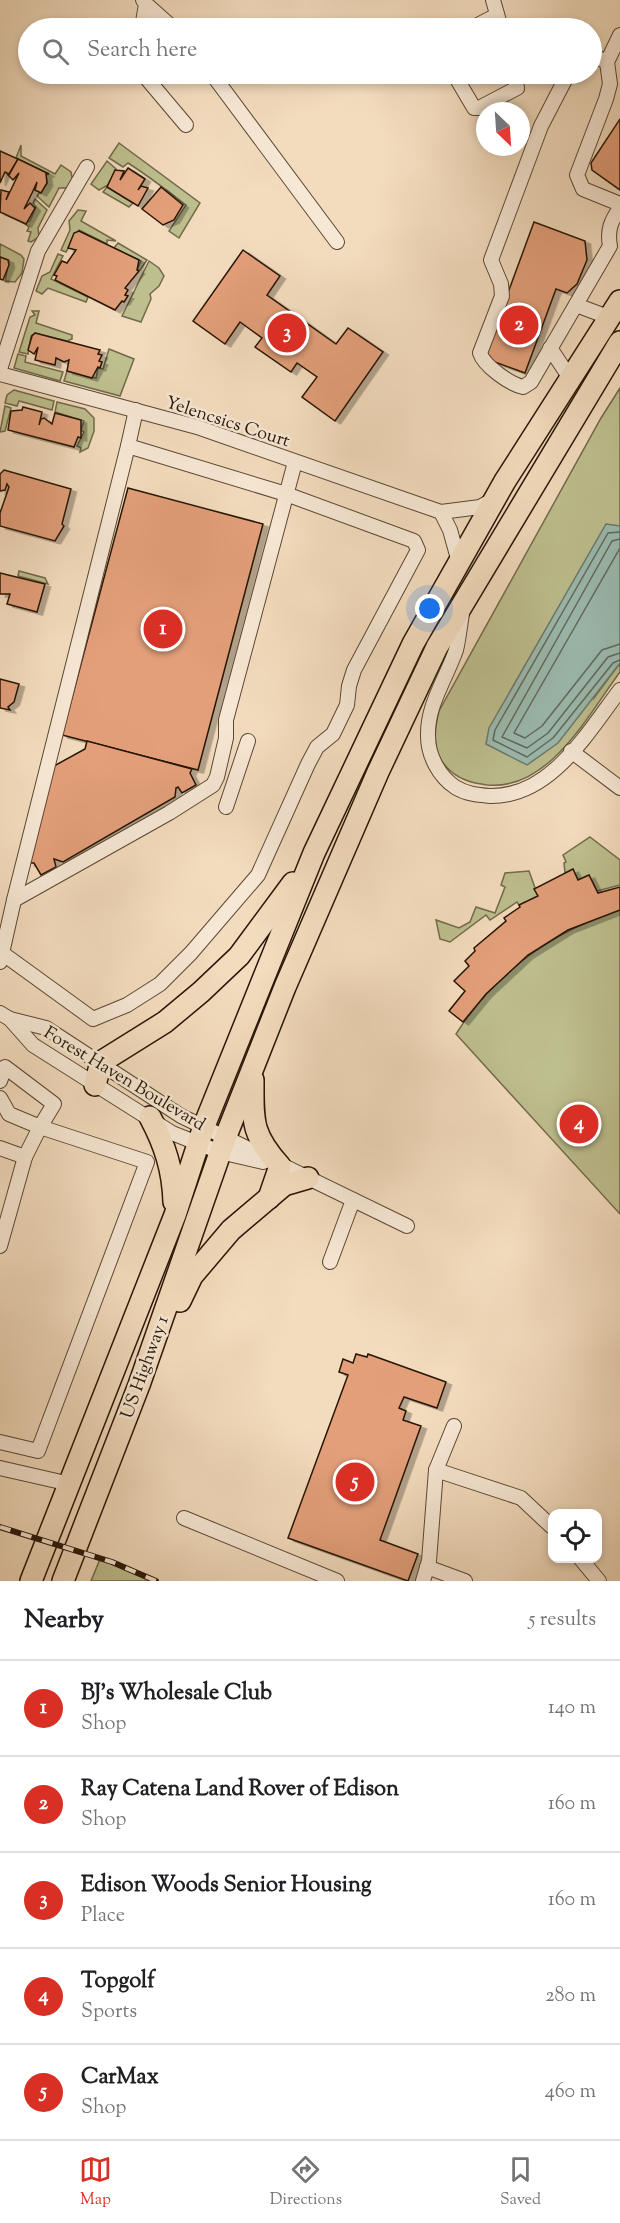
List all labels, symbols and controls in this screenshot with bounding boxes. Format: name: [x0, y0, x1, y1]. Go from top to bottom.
search box: [18, 18, 602, 84]
icon: search: [39, 35, 72, 68]
text: Search here: [87, 35, 197, 67]
north arrow: [476, 102, 530, 156]
pin: 2: [500, 302, 538, 348]
pin: 3: [268, 310, 306, 356]
street label: Yelencsics Court: [162, 391, 293, 455]
your location: [415, 594, 444, 623]
pin: 1: [144, 606, 182, 652]
street label: Forest Haven Boulevard: [38, 1021, 210, 1138]
pin: 4: [560, 1102, 598, 1146]
street label: US Highway 1: [115, 1312, 177, 1423]
pin: 5: [336, 1460, 374, 1504]
map controls: [548, 1509, 602, 1563]
button: locate: [548, 1509, 602, 1563]
text: Nearby: [24, 1602, 104, 1639]
text: 5 results: [529, 1606, 596, 1635]
text: BJ's Wholesale Club: [81, 1678, 272, 1710]
text: 1: [40, 1694, 47, 1723]
text: 140 m: [548, 1694, 596, 1723]
text: Shop: [81, 1710, 126, 1739]
text: Ray Catena Land Rover of Edison: [81, 1774, 399, 1806]
text: 2: [39, 1790, 48, 1819]
text: 160 m: [548, 1790, 596, 1819]
text: Shop: [81, 1806, 126, 1835]
text: Edison Woods Senior Housing: [81, 1870, 371, 1902]
text: 3: [39, 1886, 48, 1915]
text: 160 m: [548, 1886, 596, 1915]
text: Place: [81, 1902, 125, 1931]
text: Topgolf: [81, 1966, 155, 1998]
text: 4: [38, 1982, 49, 2011]
text: 280 m: [545, 1982, 596, 2011]
text: Sports: [81, 1998, 137, 2027]
text: CarMax: [81, 2062, 159, 2094]
text: 5: [40, 2078, 47, 2107]
text: 460 m: [545, 2078, 596, 2107]
text: Shop: [81, 2094, 126, 2123]
tab: Map: [79, 2153, 112, 2212]
tab: Directions: [270, 2153, 342, 2212]
tab: Saved: [500, 2153, 541, 2212]

